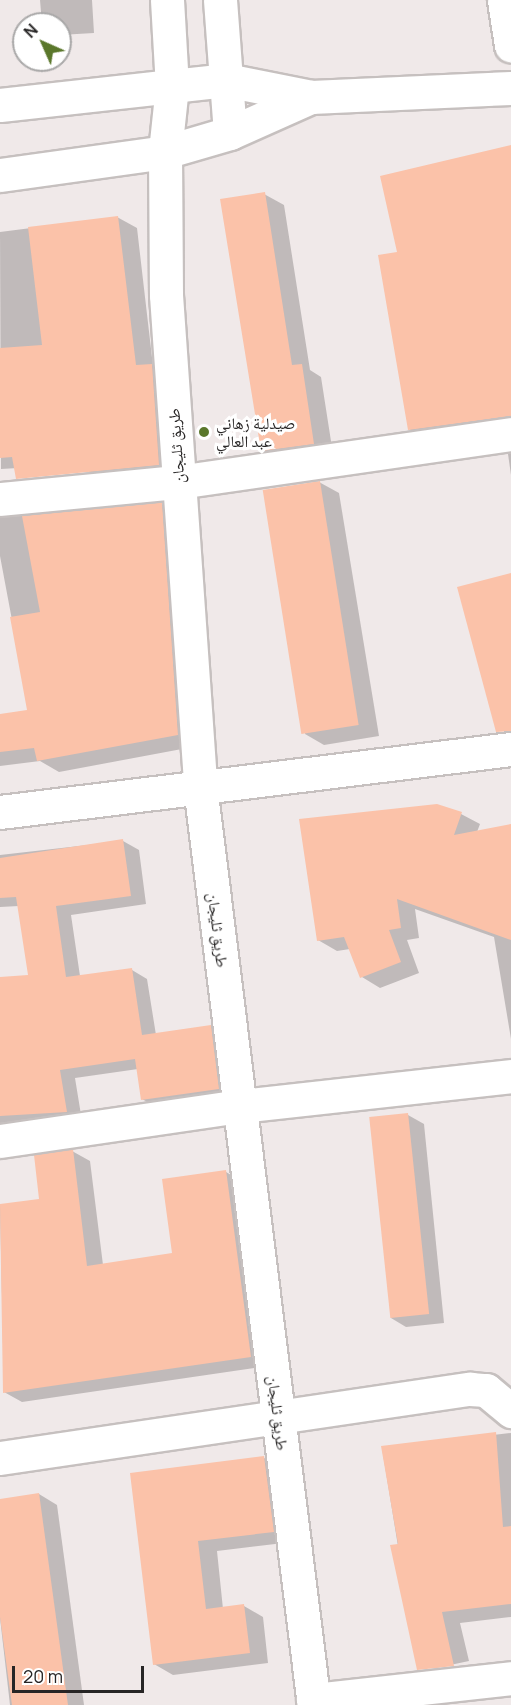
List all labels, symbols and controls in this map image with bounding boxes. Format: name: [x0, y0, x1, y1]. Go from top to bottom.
north arrow: [12, 12, 72, 72]
text: N: [19, 19, 43, 43]
street label: طريق ثليجان: [164, 408, 188, 484]
place label: صيدلية زهاني عبد العالي: [216, 413, 295, 451]
marker: صيدلية زهاني عبد العالي: [197, 425, 211, 439]
street label: طريق ثليجان: [204, 891, 232, 969]
street label: طريق ثليجان: [264, 1374, 292, 1452]
scale bar: [15, 1654, 147, 1692]
text: 20 m: [23, 1664, 63, 1688]

